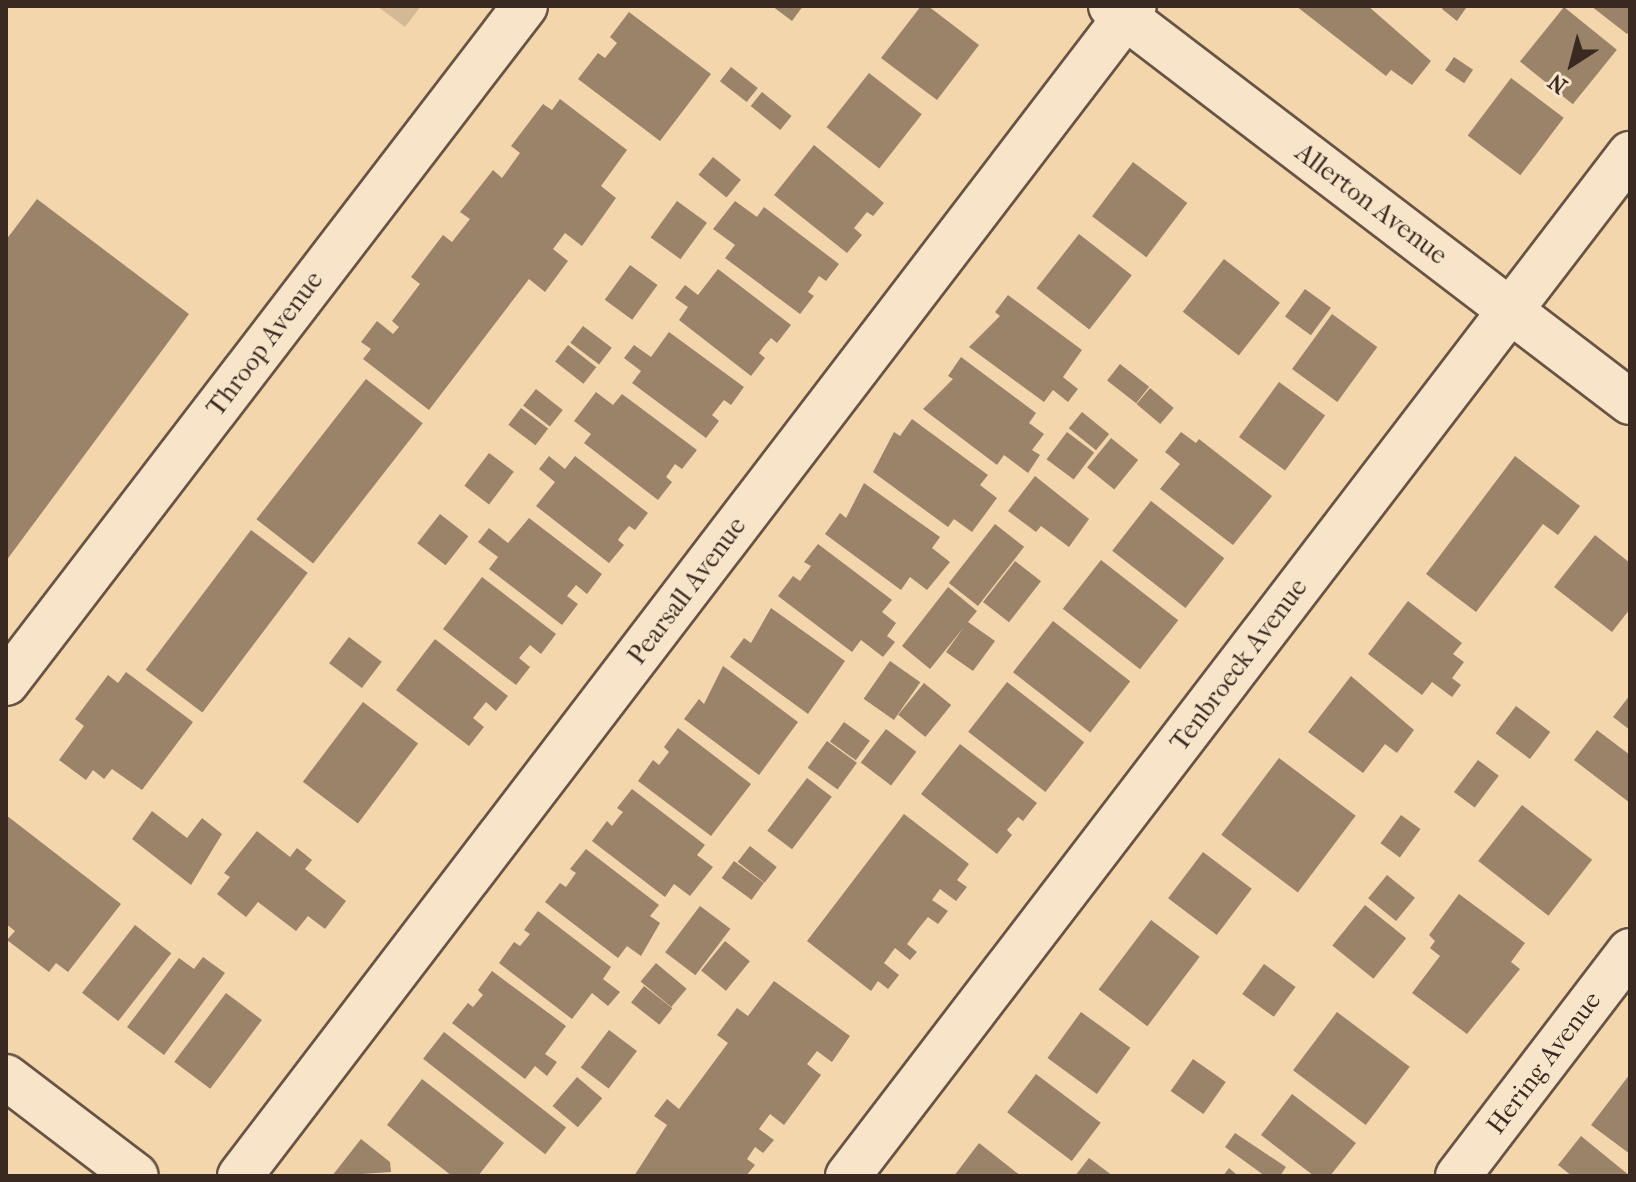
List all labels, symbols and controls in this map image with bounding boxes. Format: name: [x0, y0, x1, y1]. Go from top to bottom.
north arrow: [1532, 24, 1612, 104]
text: N: [1544, 68, 1572, 99]
street label: Allerton Avenue: [1289, 137, 1453, 271]
street label: Throop Avenue: [200, 265, 330, 423]
street label: Pearsall Avenue: [621, 511, 753, 671]
street label: Tenbroeck Avenue: [1164, 573, 1314, 757]
street label: Hering Avenue: [1480, 986, 1608, 1140]

